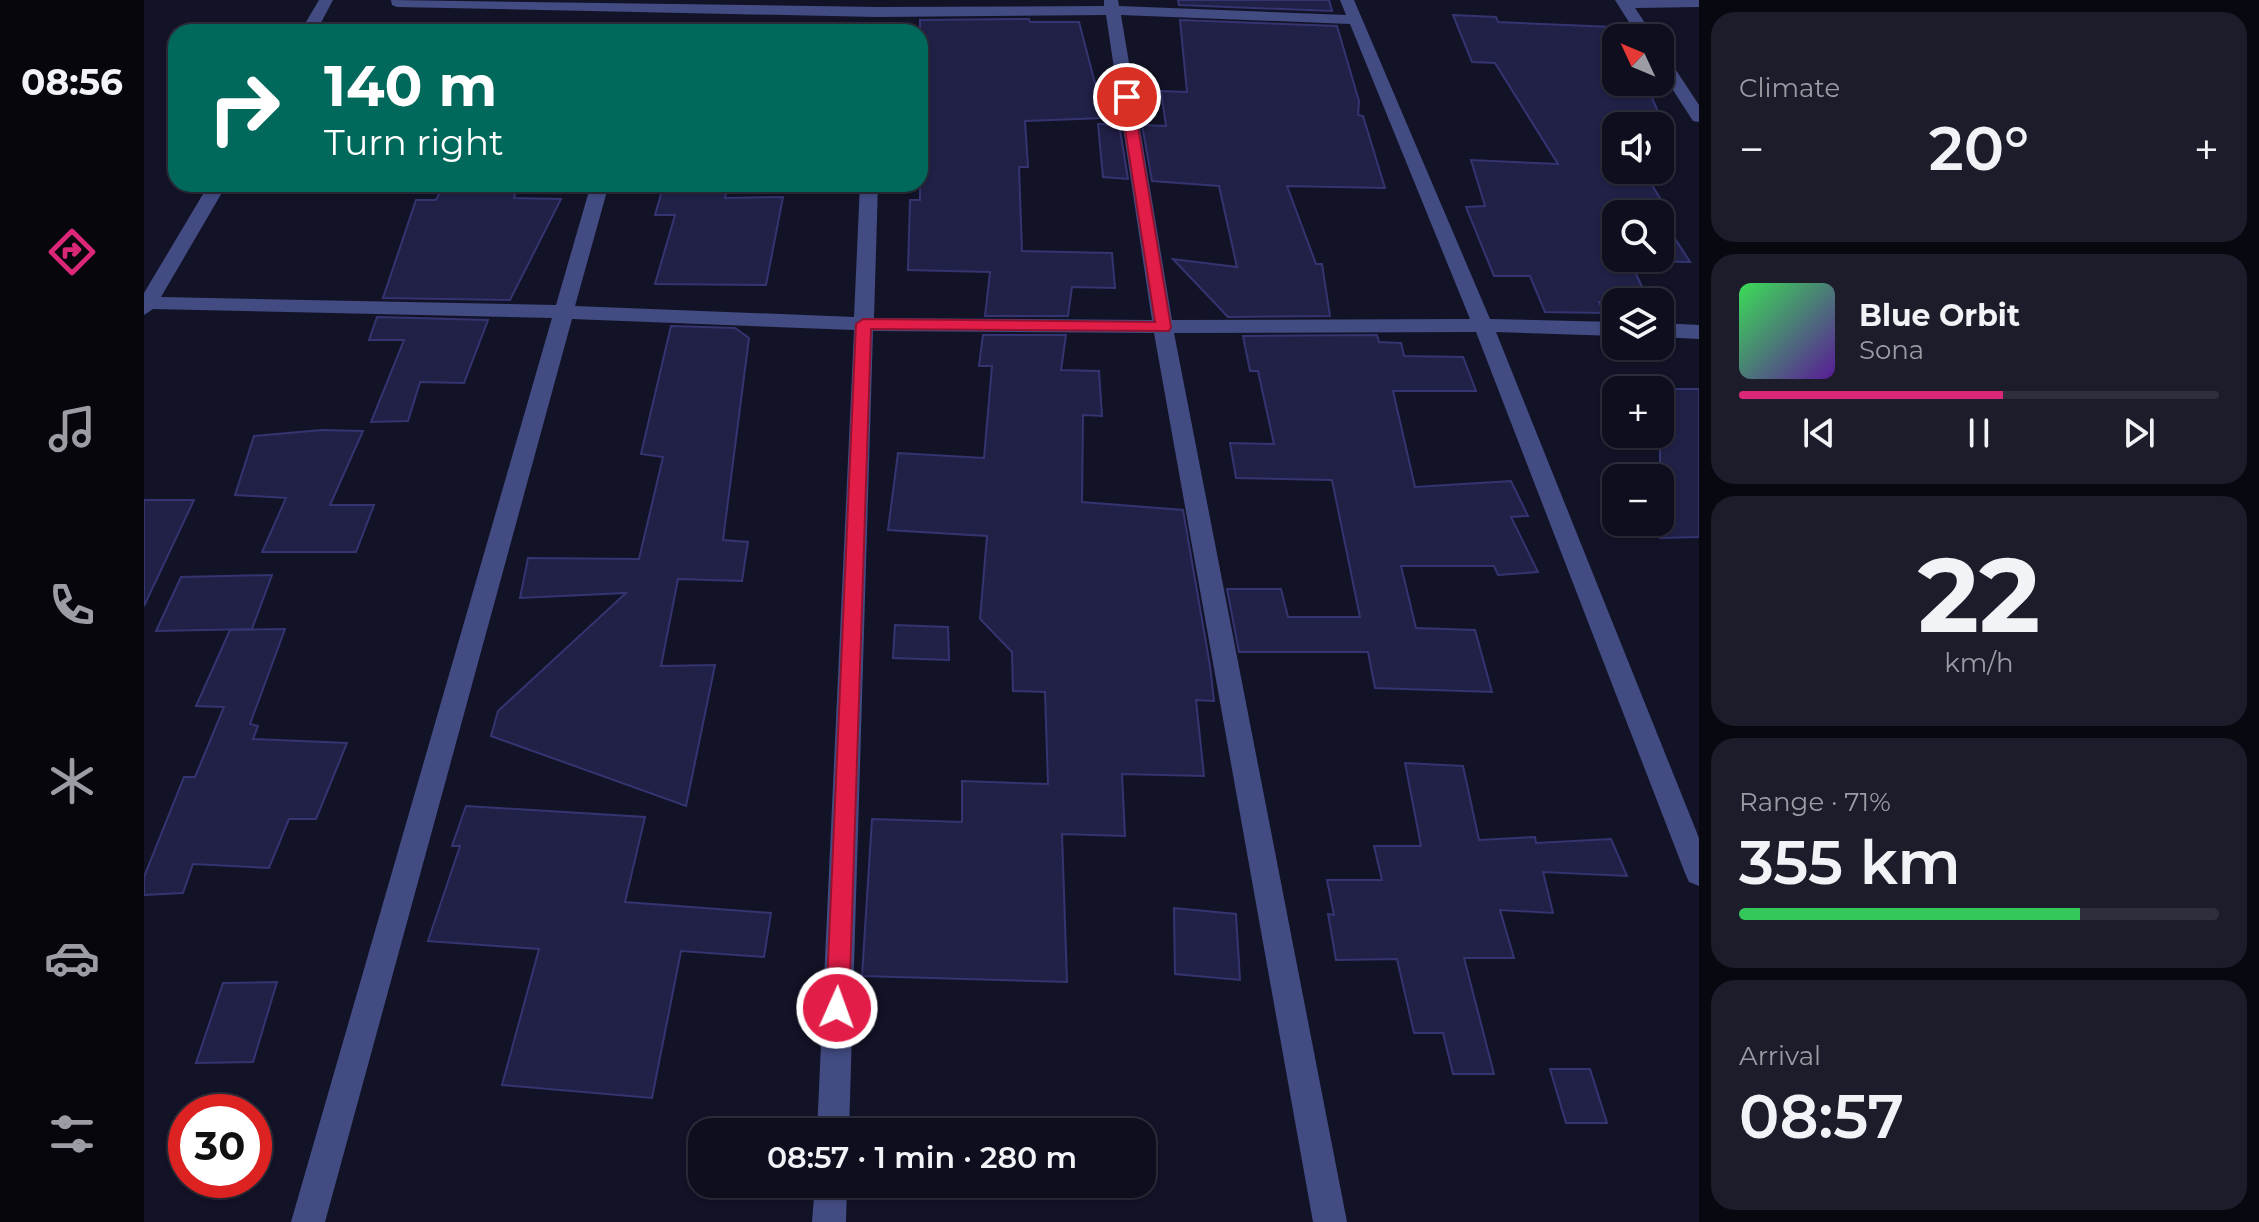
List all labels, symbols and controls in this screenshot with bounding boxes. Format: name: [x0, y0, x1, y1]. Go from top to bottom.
north arrow: [1602, 24, 1674, 96]
map controls: [1602, 24, 1674, 536]
text: 140 m: [324, 52, 497, 120]
icon: right: [192, 56, 296, 160]
text: 08:56: [21, 60, 123, 104]
pin: [1093, 63, 1161, 131]
text: Climate: [1739, 72, 1840, 104]
icon: arrive: [1105, 75, 1149, 119]
button: sound: [1602, 112, 1674, 184]
text: 20°: [1929, 112, 2029, 185]
text: Turn right: [324, 120, 504, 164]
text: −: [1739, 122, 1764, 176]
text: +: [2194, 122, 2219, 176]
button: search: [1602, 200, 1674, 272]
icon: directions: [44, 224, 100, 280]
button: layers: [1602, 288, 1674, 360]
text: Blue Orbit: [1859, 297, 2020, 334]
text: Sona: [1859, 334, 1924, 366]
button: +: [1602, 376, 1674, 448]
icon: music: [44, 401, 100, 457]
icon: previous: [1797, 411, 1841, 455]
icon: pause: [1957, 411, 2001, 455]
icon: next: [2117, 411, 2161, 455]
button: −: [1602, 464, 1674, 536]
text: 22: [1918, 531, 2040, 658]
icon: phone: [44, 577, 100, 633]
text: km/h: [1944, 647, 2014, 679]
icon: climate: [44, 753, 100, 809]
text: Range · 71%: [1739, 786, 1891, 818]
text: 355 km: [1739, 826, 1961, 899]
icon: car: [44, 930, 100, 986]
position arrow: [795, 966, 879, 1050]
text: Arrival: [1739, 1040, 1821, 1072]
text: 08:57: [1739, 1080, 1904, 1153]
speed limit sign: 30: [168, 1094, 272, 1198]
icon: filters: [44, 1106, 100, 1162]
text: 08:57 · 1 min · 280 m: [767, 1139, 1077, 1176]

